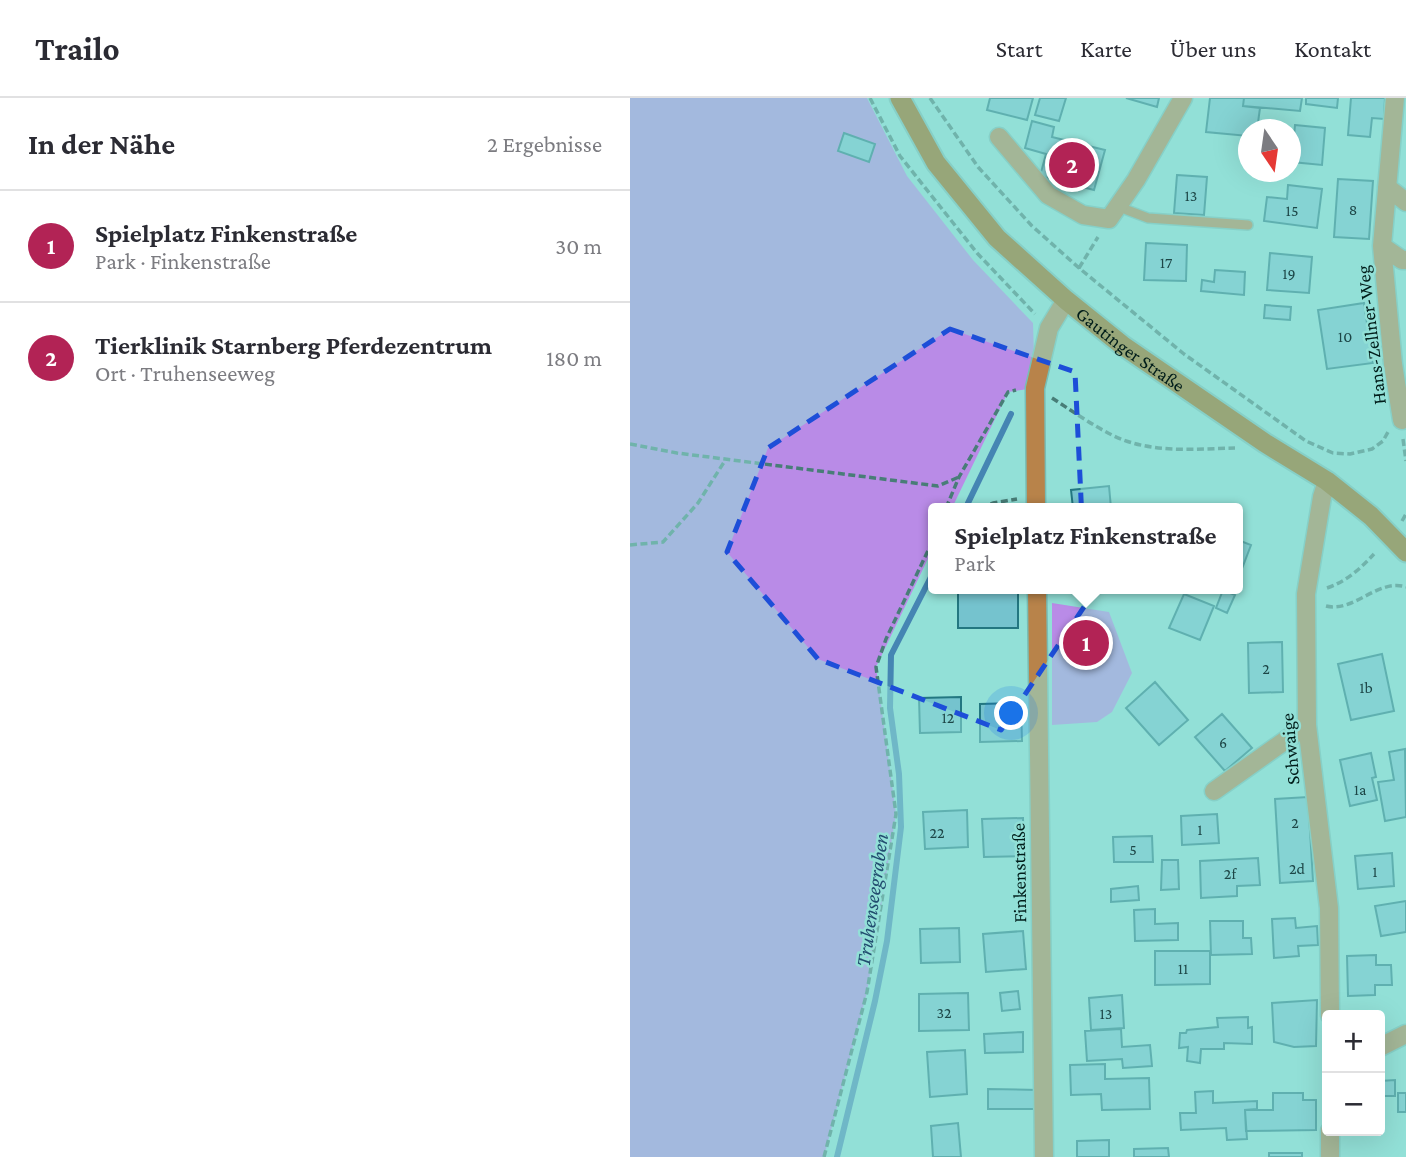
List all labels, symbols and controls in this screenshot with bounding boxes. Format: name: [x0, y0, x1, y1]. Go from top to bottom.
text: Trailo: [35, 30, 120, 67]
text: Start: [996, 35, 1042, 62]
text: Karte: [1080, 35, 1132, 62]
text: Über uns: [1170, 35, 1256, 62]
text: Kontakt: [1294, 35, 1371, 62]
north arrow: [1238, 119, 1301, 182]
text: In der Nähe: [28, 127, 175, 160]
text: 2 Ergebnisse: [487, 131, 602, 157]
pin: 2: [1049, 139, 1095, 191]
house number: 13: [1185, 187, 1197, 204]
house number: 8: [1349, 201, 1357, 218]
house number: 15: [1286, 202, 1298, 219]
text: Spielplatz Finkenstraße: [95, 219, 357, 248]
text: 1: [47, 233, 55, 259]
text: 30 m: [555, 233, 602, 259]
text: Park · Finkenstraße: [95, 248, 271, 274]
house number: 17: [1160, 254, 1173, 271]
street label: Hans-Zellner-Weg: [1352, 264, 1390, 406]
house number: 19: [1282, 265, 1296, 282]
street label: Gautinger Straße: [1072, 302, 1189, 396]
house number: 10: [1338, 328, 1352, 345]
text: Tierklinik Starnberg Pferdezentrum: [95, 331, 492, 360]
text: 2: [45, 345, 57, 371]
text: 180 m: [546, 345, 602, 371]
text: Ort · Truhenseeweg: [95, 360, 275, 386]
popup: [928, 503, 1243, 594]
text: Spielplatz Finkenstraße: [954, 521, 1217, 550]
text: Park: [954, 550, 995, 576]
pin: 1: [1063, 617, 1109, 669]
house number: 2: [1262, 660, 1270, 677]
house number: 1b: [1359, 679, 1373, 696]
your location: [994, 696, 1028, 730]
house number: 12: [942, 709, 955, 726]
street label: Schwaige: [1276, 712, 1304, 786]
house number: 6: [1219, 734, 1227, 751]
house number: 1a: [1354, 781, 1367, 798]
house number: 2: [1291, 814, 1299, 831]
house number: 1: [1197, 821, 1203, 838]
street label: Finkenstraße: [1008, 823, 1030, 923]
house number: 22: [929, 824, 945, 841]
water label: Truhenseegraben: [851, 832, 893, 968]
house number: 5: [1129, 841, 1137, 858]
house number: 2d: [1289, 860, 1306, 877]
house number: 1: [1372, 863, 1378, 880]
house number: 2f: [1224, 865, 1237, 882]
house number: 11: [1178, 960, 1188, 977]
house number: 32: [936, 1004, 952, 1021]
house number: 13: [1100, 1005, 1112, 1022]
map controls: [1322, 1010, 1385, 1136]
button: +: [1322, 1010, 1385, 1073]
button: −: [1322, 1073, 1385, 1136]

